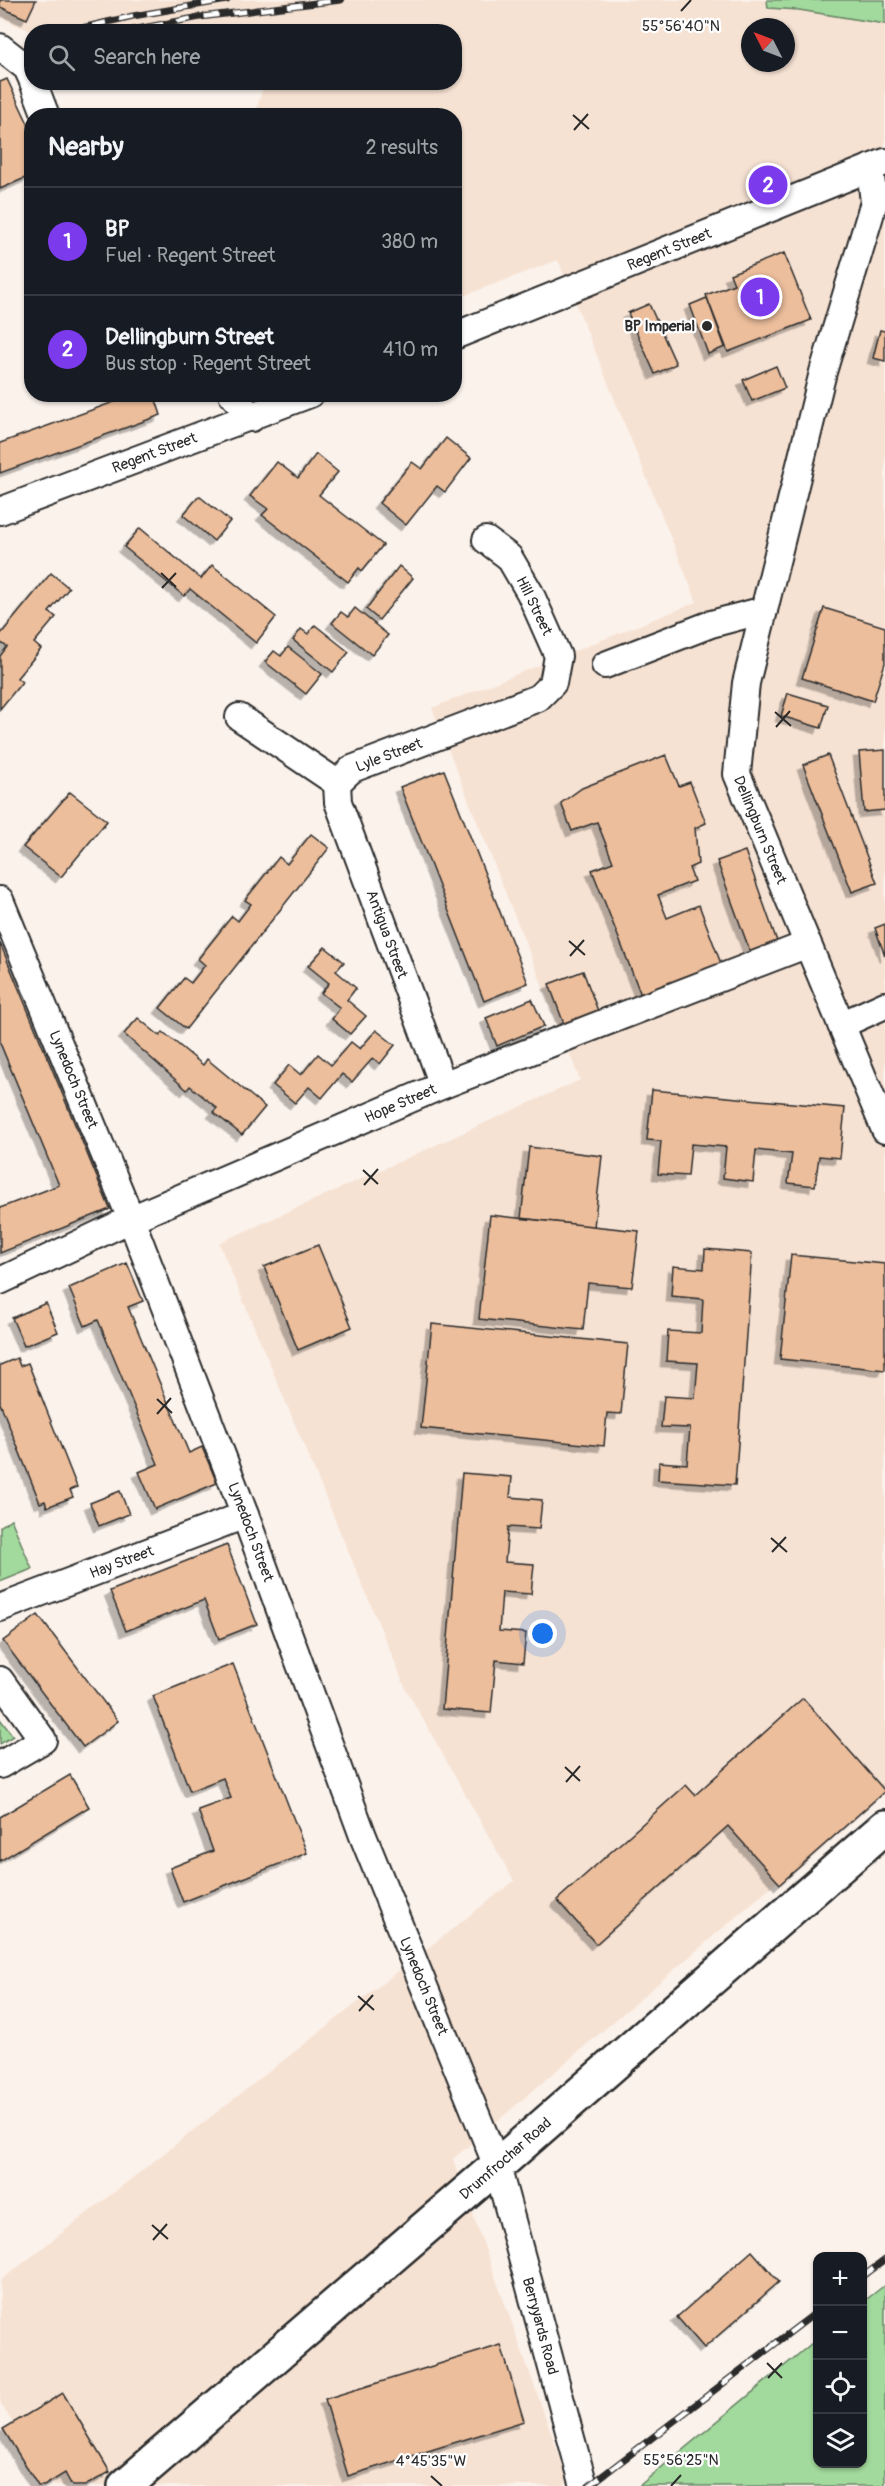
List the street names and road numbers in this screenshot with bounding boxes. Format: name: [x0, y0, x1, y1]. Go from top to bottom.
street label: Regent Street: [624, 223, 715, 275]
street label: Regent Street: [109, 428, 200, 477]
street label: Hill Street: [512, 573, 557, 639]
street label: Lyle Street: [353, 733, 426, 776]
street label: Dellingburn Street: [729, 773, 791, 888]
street label: Antigua Street: [362, 887, 412, 982]
street label: Lynedoch Street: [45, 1027, 103, 1132]
street label: Hope Street: [362, 1079, 440, 1127]
street label: Lynedoch Street: [224, 1480, 278, 1585]
street label: Hay Street: [87, 1541, 157, 1583]
street label: Lynedoch Street: [395, 1934, 453, 2039]
street label: Drumfrochar Road: [455, 2113, 555, 2204]
street label: Berryyards Road: [518, 2275, 563, 2377]

